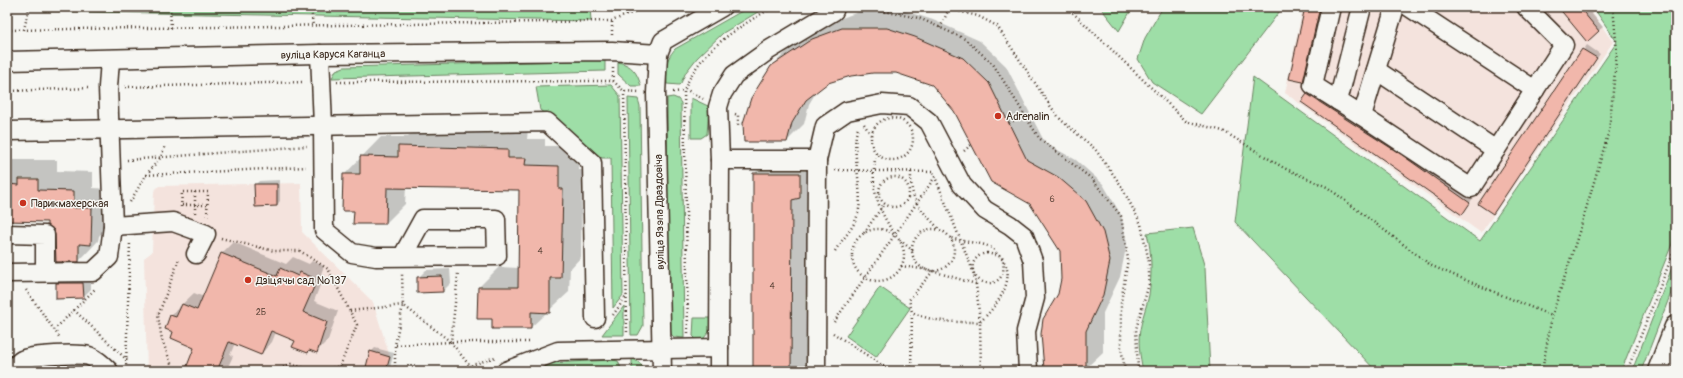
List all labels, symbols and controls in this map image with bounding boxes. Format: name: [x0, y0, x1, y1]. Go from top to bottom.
street label: вуліца Каруся Каганца: [280, 47, 385, 62]
place label: Adrenalin: [1006, 110, 1049, 123]
marker: Adrenalin: [993, 111, 1003, 121]
street label: вуліца Язэпа Драздовіча: [652, 154, 667, 270]
house number: 6: [1049, 194, 1055, 205]
place label: Парикмахерская: [31, 197, 109, 210]
marker: Парикмахерская: [18, 198, 28, 208]
house number: 4: [537, 246, 543, 257]
place label: Дзіцячы сад №137: [255, 274, 346, 287]
marker: Дзіцячы сад №137: [243, 275, 253, 285]
house number: 4: [769, 281, 775, 292]
house number: 2Б: [256, 307, 266, 318]

